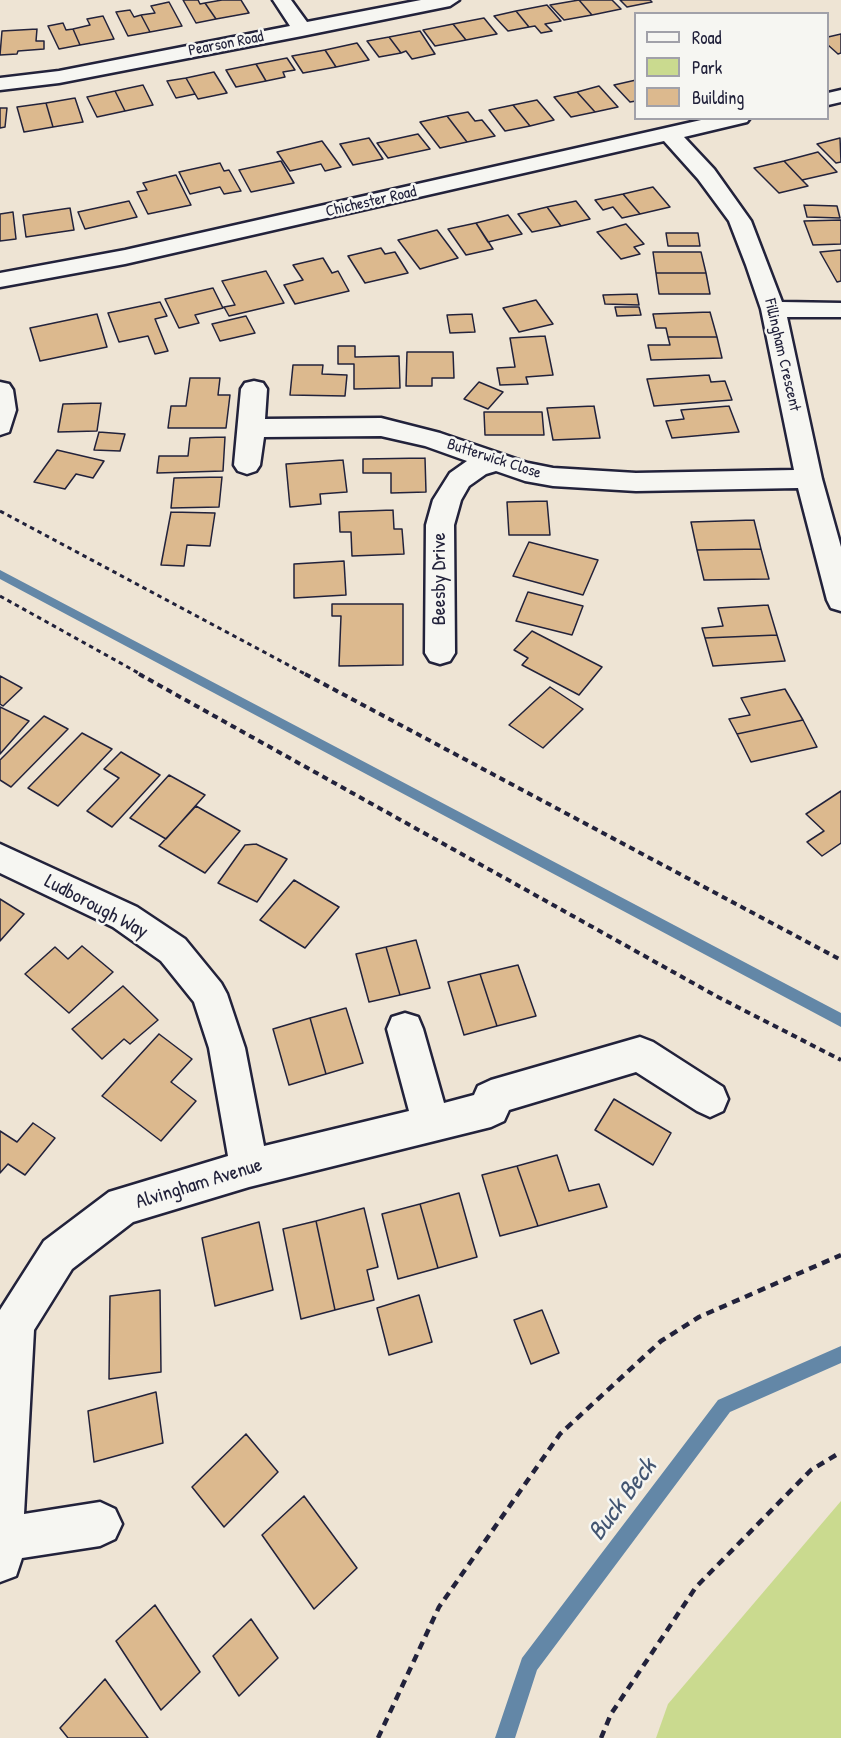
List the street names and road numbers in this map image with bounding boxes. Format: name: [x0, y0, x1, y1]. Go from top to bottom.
street label: Pearson Road: [187, 27, 265, 61]
street label: Chichester Road: [324, 182, 418, 222]
street label: Fillingham Crescent: [760, 297, 804, 413]
street label: Butterwick Close: [445, 435, 543, 483]
street label: Beesby Drive: [428, 533, 452, 625]
street label: Ludborough Way: [40, 870, 152, 944]
street label: Alvingham Avenue: [133, 1153, 265, 1215]

